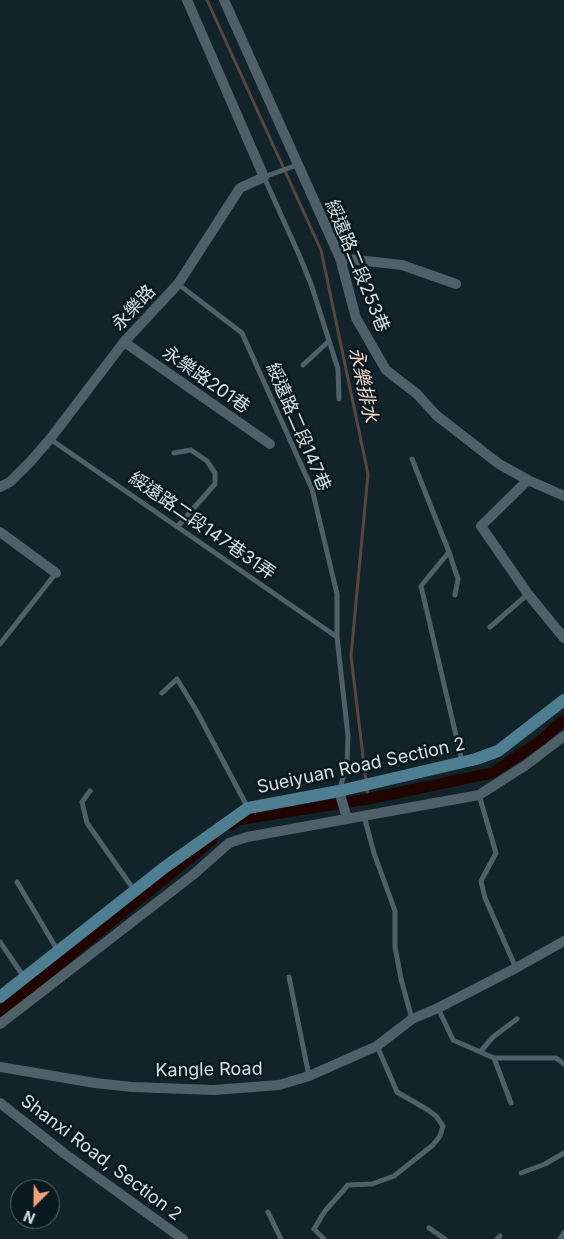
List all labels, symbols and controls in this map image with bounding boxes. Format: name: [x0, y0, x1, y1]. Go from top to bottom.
street label: 綏遠路二段253巷: [321, 197, 393, 335]
street label: 永樂路: [108, 281, 160, 335]
street label: 永樂路201巷: [158, 342, 254, 418]
water label: 永樂排水: [344, 345, 382, 425]
street label: 綏遠路二段147巷: [261, 360, 335, 494]
street label: 綏遠路二段147巷31弄: [125, 467, 279, 585]
street label: Sueiyuan Road Section 2: [255, 733, 467, 799]
street label: Kangle Road: [155, 1058, 263, 1082]
street label: Shanxi Road, Section 2: [16, 1090, 186, 1226]
north arrow: [10, 1179, 60, 1229]
text: N: [21, 1207, 38, 1227]

